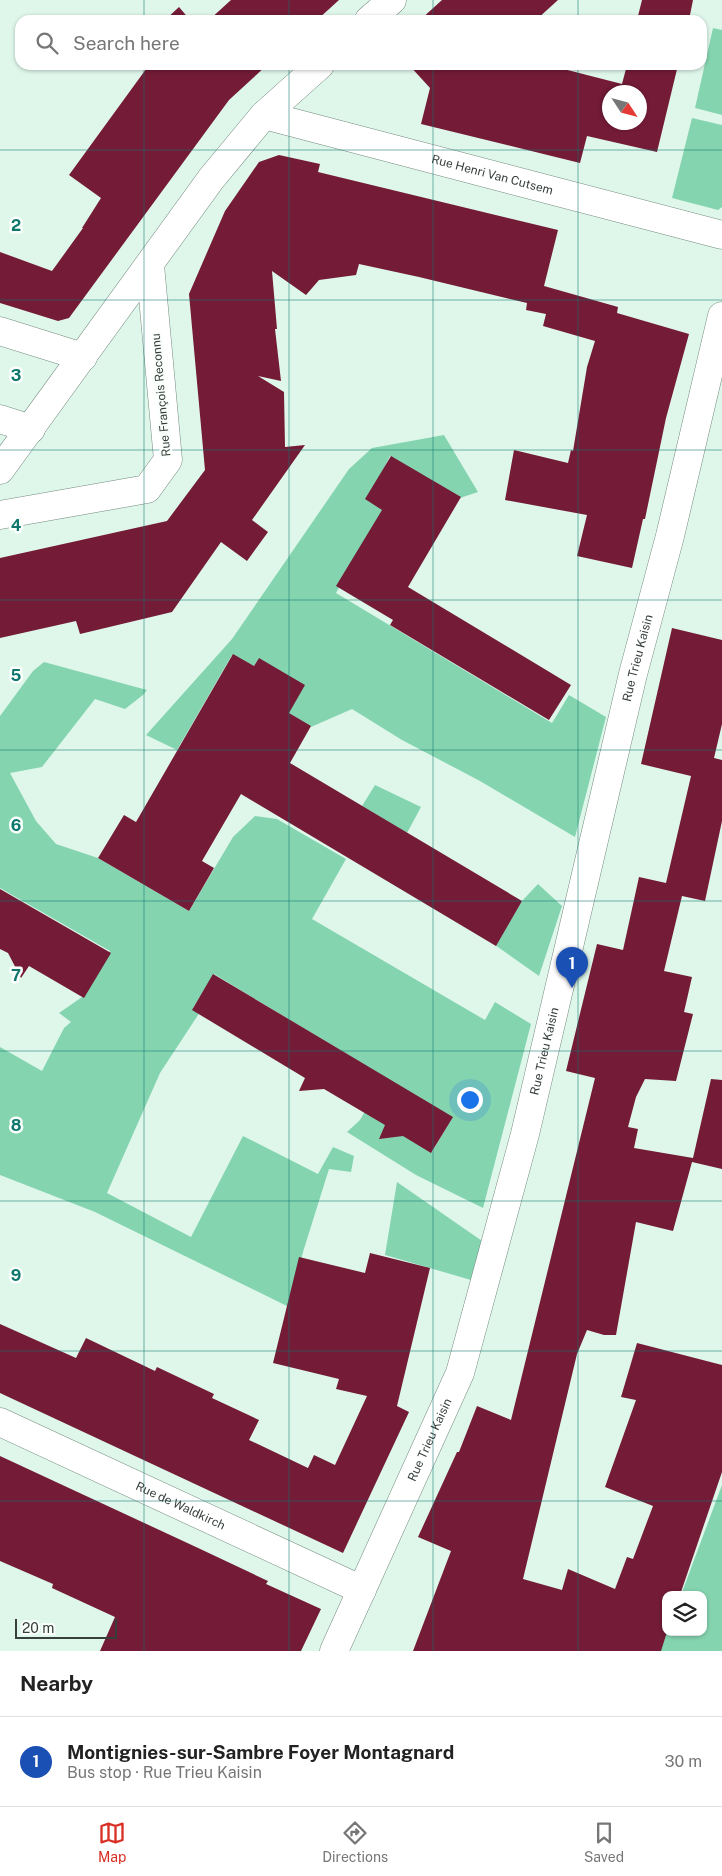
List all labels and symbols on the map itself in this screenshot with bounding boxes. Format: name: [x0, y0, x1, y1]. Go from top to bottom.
north arrow: [602, 85, 647, 130]
street label: Rue Henri Van Cutsem: [430, 152, 555, 197]
text: 2: [11, 216, 21, 235]
street label: Rue François Reconnu: [149, 333, 173, 457]
text: 3: [11, 366, 21, 385]
text: 4: [11, 516, 22, 535]
street label: Rue Trieu Kaisin: [620, 613, 656, 703]
text: 5: [11, 666, 22, 685]
text: 6: [11, 816, 21, 835]
pin: 1: [556, 947, 588, 988]
text: 7: [11, 966, 21, 985]
street label: Rue Trieu Kaisin: [527, 1006, 562, 1096]
your location: [457, 1087, 483, 1113]
text: 8: [11, 1116, 22, 1135]
text: 9: [11, 1266, 21, 1285]
street label: Rue Trieu Kaisin: [405, 1396, 455, 1483]
street label: Rue de Waldkirch: [134, 1479, 228, 1533]
scale bar: [15, 1616, 118, 1639]

